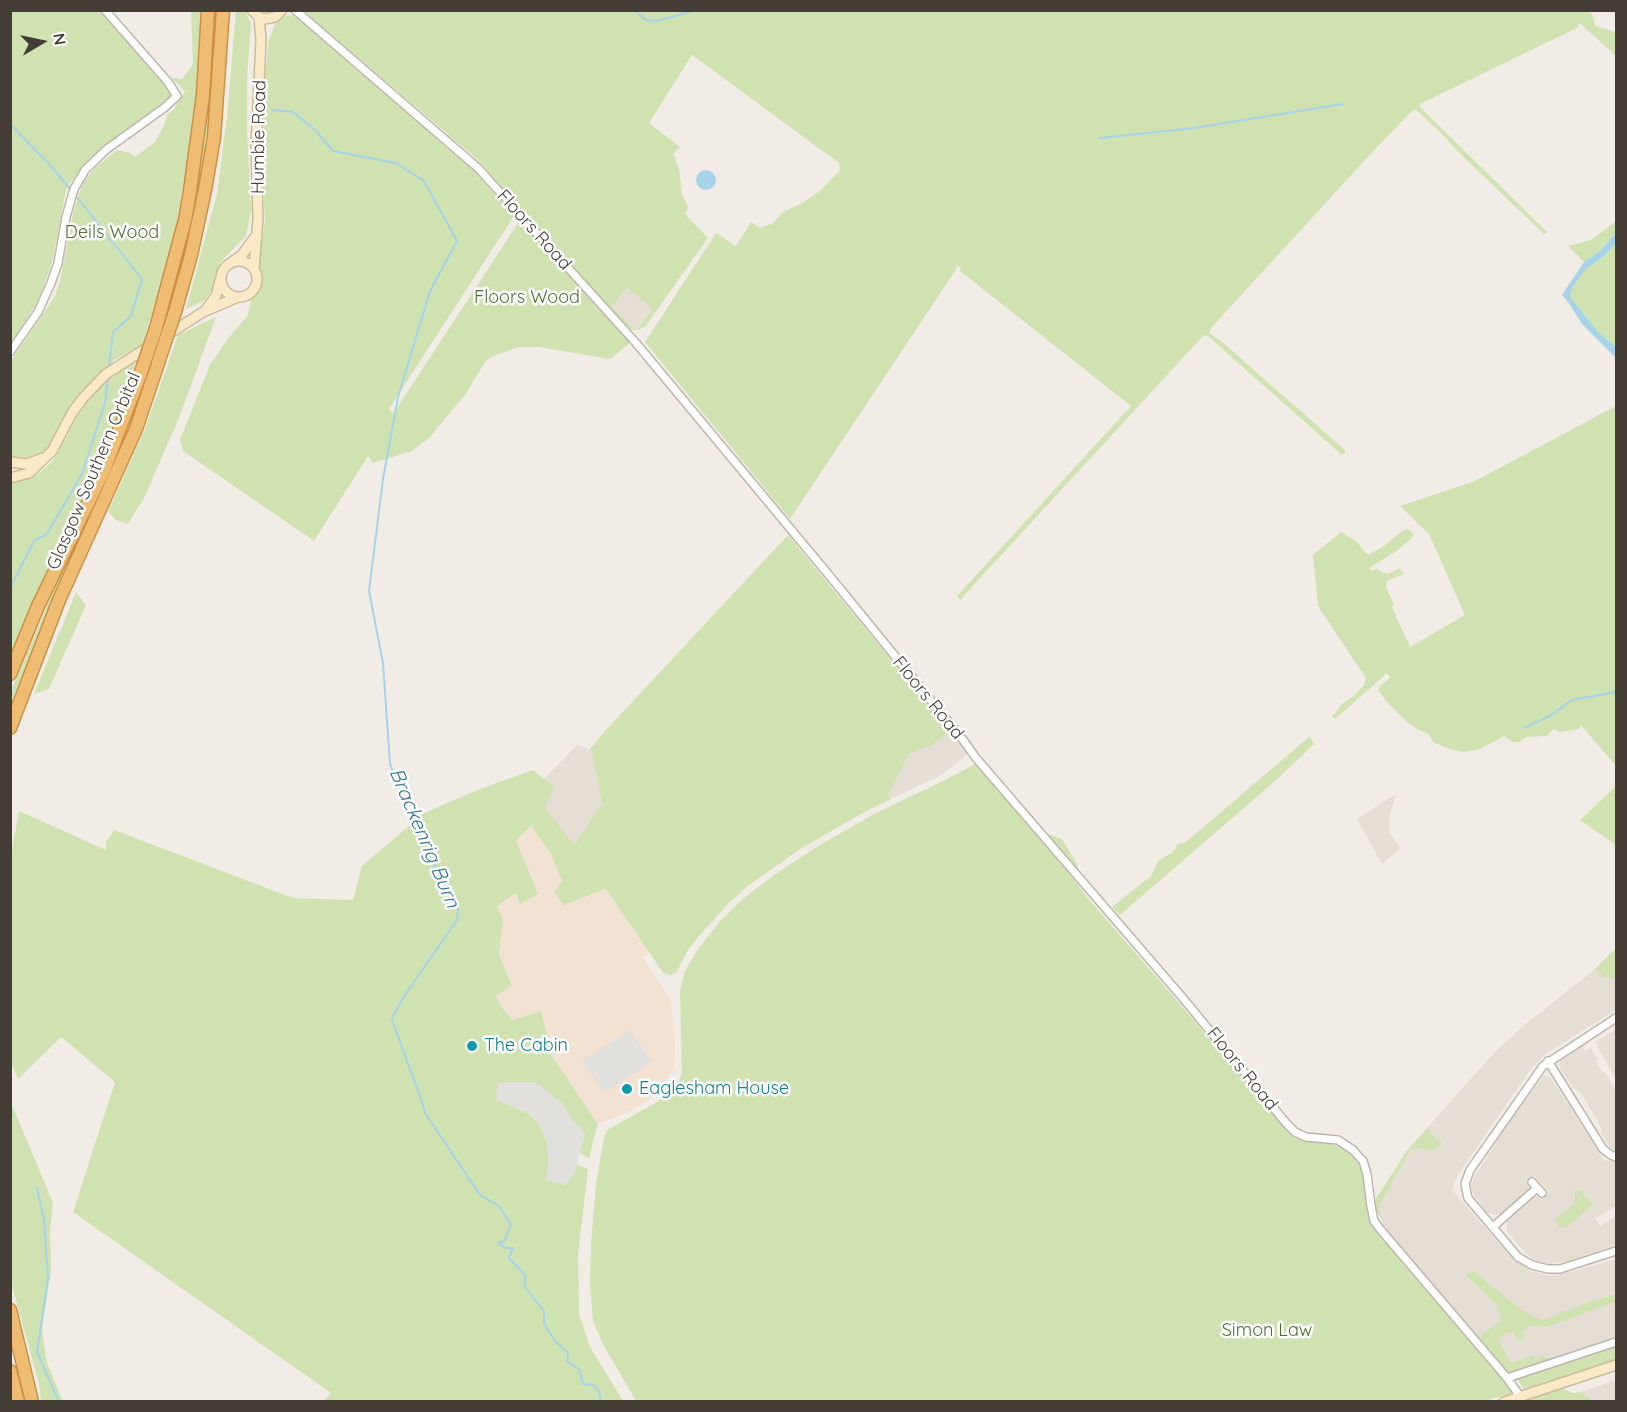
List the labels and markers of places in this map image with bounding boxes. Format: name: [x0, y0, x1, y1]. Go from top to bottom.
place label: The Cabin: [484, 1035, 568, 1057]
marker: The Cabin: [465, 1039, 479, 1053]
place label: Eaglesham House: [639, 1078, 789, 1100]
marker: Eaglesham House: [620, 1082, 634, 1096]

